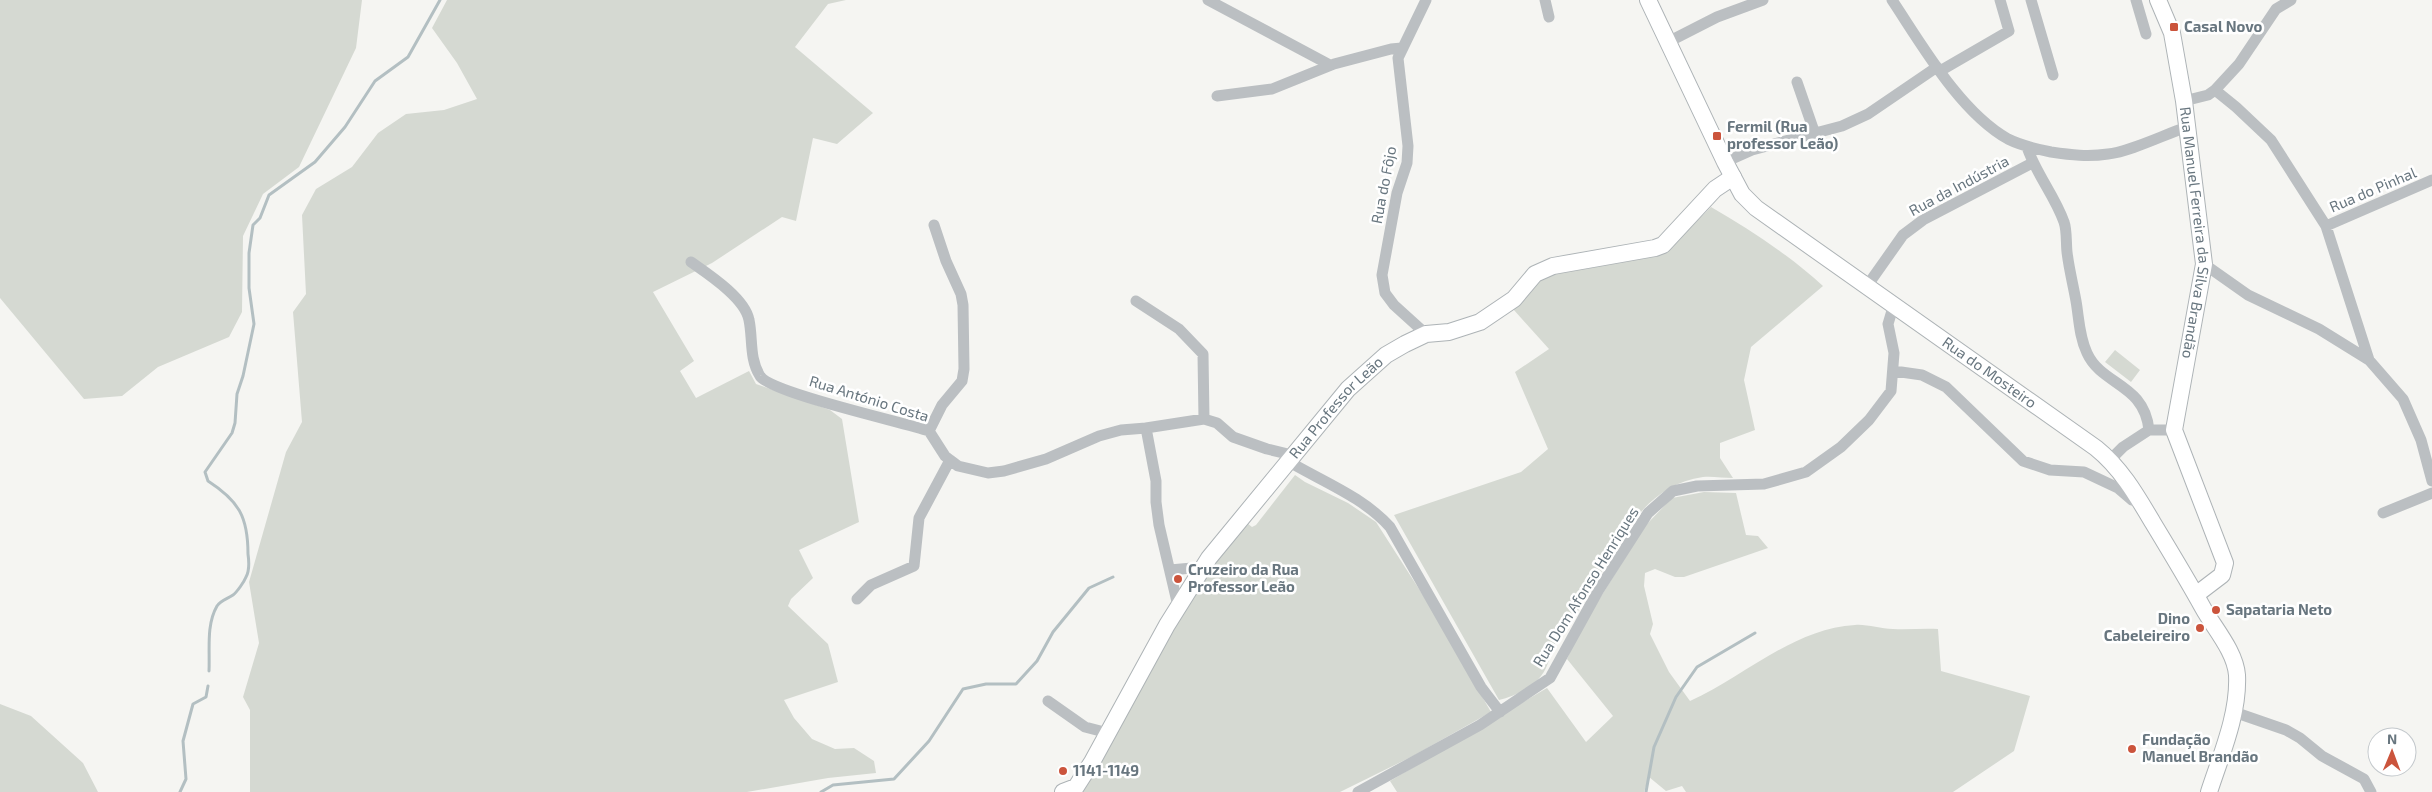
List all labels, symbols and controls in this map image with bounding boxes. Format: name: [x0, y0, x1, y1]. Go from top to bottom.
place label: Casal Novo: [2184, 17, 2263, 35]
marker: Casal Novo: [2168, 21, 2180, 33]
street label: Rua Manuel Ferreira da Silva Brandão: [2177, 106, 2214, 360]
place label: Fermil (Rua professor Leão): [1727, 117, 1838, 152]
marker: Fermil (Rua professor Leão): [1711, 130, 1723, 142]
street label: Rua do Fôjo: [1367, 145, 1400, 225]
street label: Rua da Indústria: [1905, 151, 2012, 219]
street label: Rua do Pinhal: [2326, 163, 2419, 215]
street label: Rua do Mosteiro: [1939, 332, 2040, 411]
street label: Rua Professor Leão: [1285, 352, 1386, 462]
street label: Rua António Costa: [807, 371, 931, 425]
street label: Rua Dom Afonso Henriques: [1529, 503, 1642, 670]
place label: Cruzeiro da Rua Professor Leão: [1188, 560, 1299, 595]
marker: Cruzeiro da Rua Professor Leão: [1172, 573, 1184, 585]
place label: Sapataria Neto: [2226, 600, 2332, 618]
marker: Sapataria Neto: [2210, 604, 2222, 616]
place label: Dino Cabeleireiro: [2104, 609, 2190, 644]
marker: Dino Cabeleireiro: [2194, 622, 2206, 634]
north arrow: [2367, 727, 2417, 777]
place label: Fundação Manuel Brandão: [2142, 730, 2259, 765]
text: N: [2387, 730, 2397, 747]
marker: Fundação Manuel Brandão: [2126, 743, 2138, 755]
place label: 1141-1149: [1073, 761, 1139, 779]
marker: 1141-1149: [1057, 765, 1069, 777]

